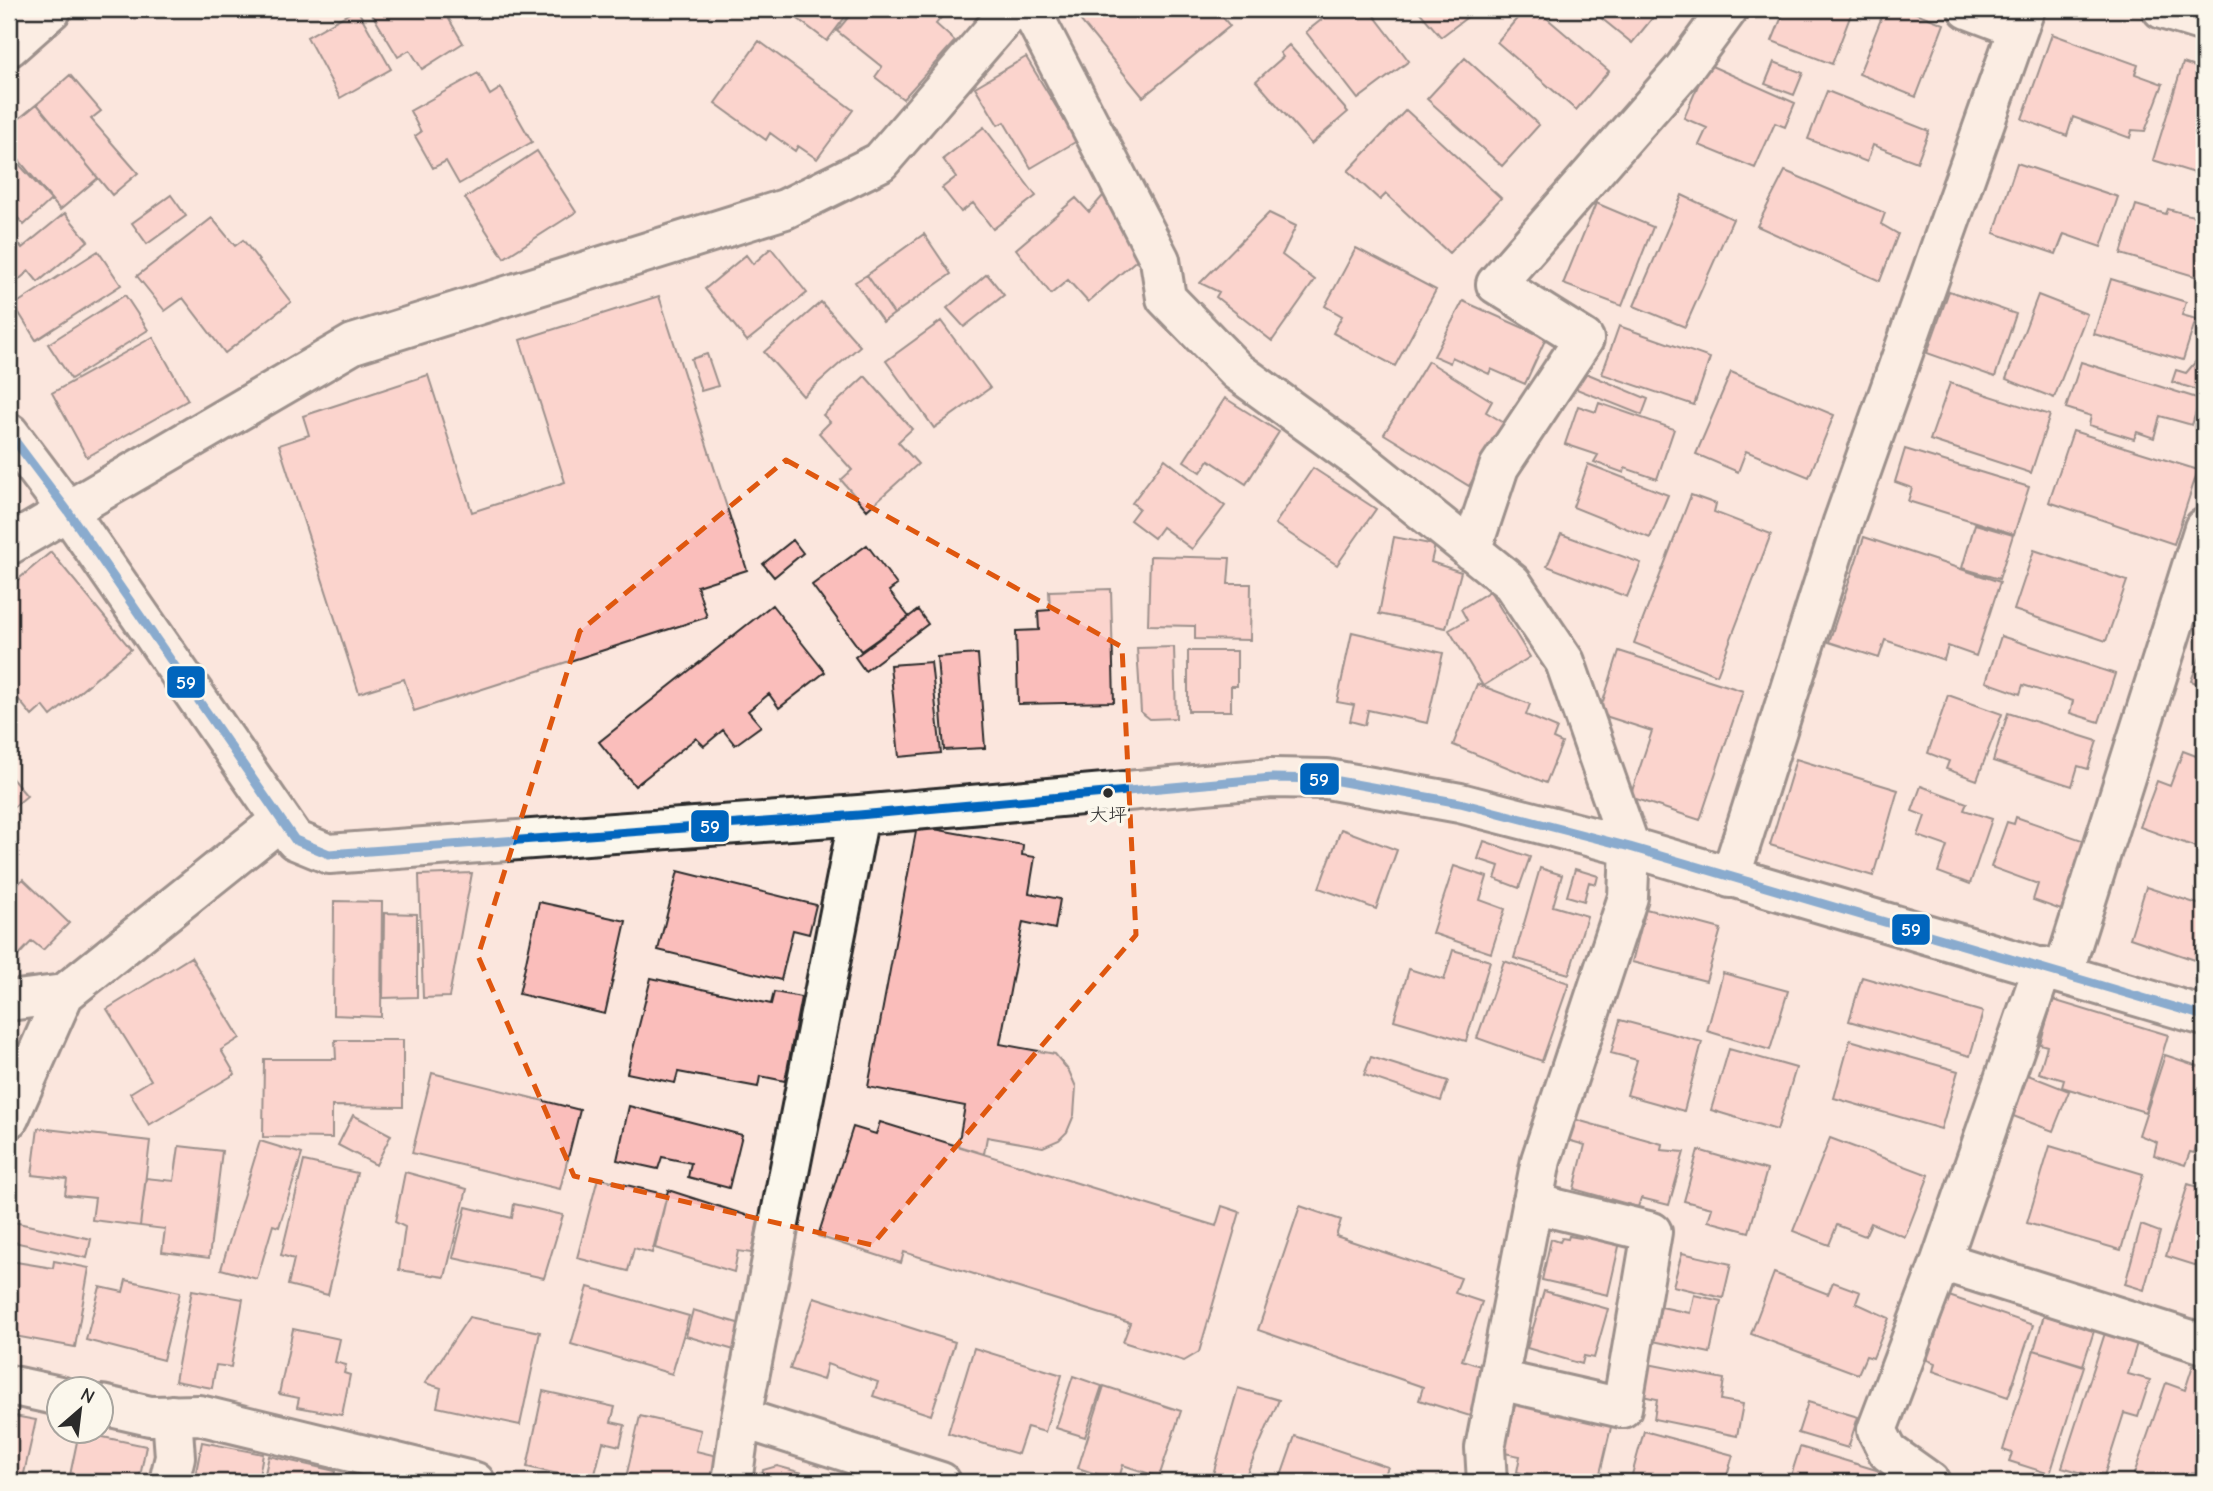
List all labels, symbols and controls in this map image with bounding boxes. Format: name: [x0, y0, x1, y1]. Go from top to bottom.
line badge: 59: [166, 665, 206, 699]
text: 59: [176, 672, 196, 694]
line badge: 59: [1299, 762, 1340, 796]
text: 59: [1309, 769, 1329, 791]
marker: 大坪: [1101, 786, 1115, 800]
place label: 大坪: [1089, 804, 1127, 826]
line badge: 59: [690, 809, 730, 843]
text: 59: [700, 816, 720, 838]
line badge: 59: [1891, 913, 1931, 946]
text: 59: [1901, 919, 1921, 941]
north arrow: [46, 1376, 116, 1446]
text: N: [77, 1383, 98, 1408]

